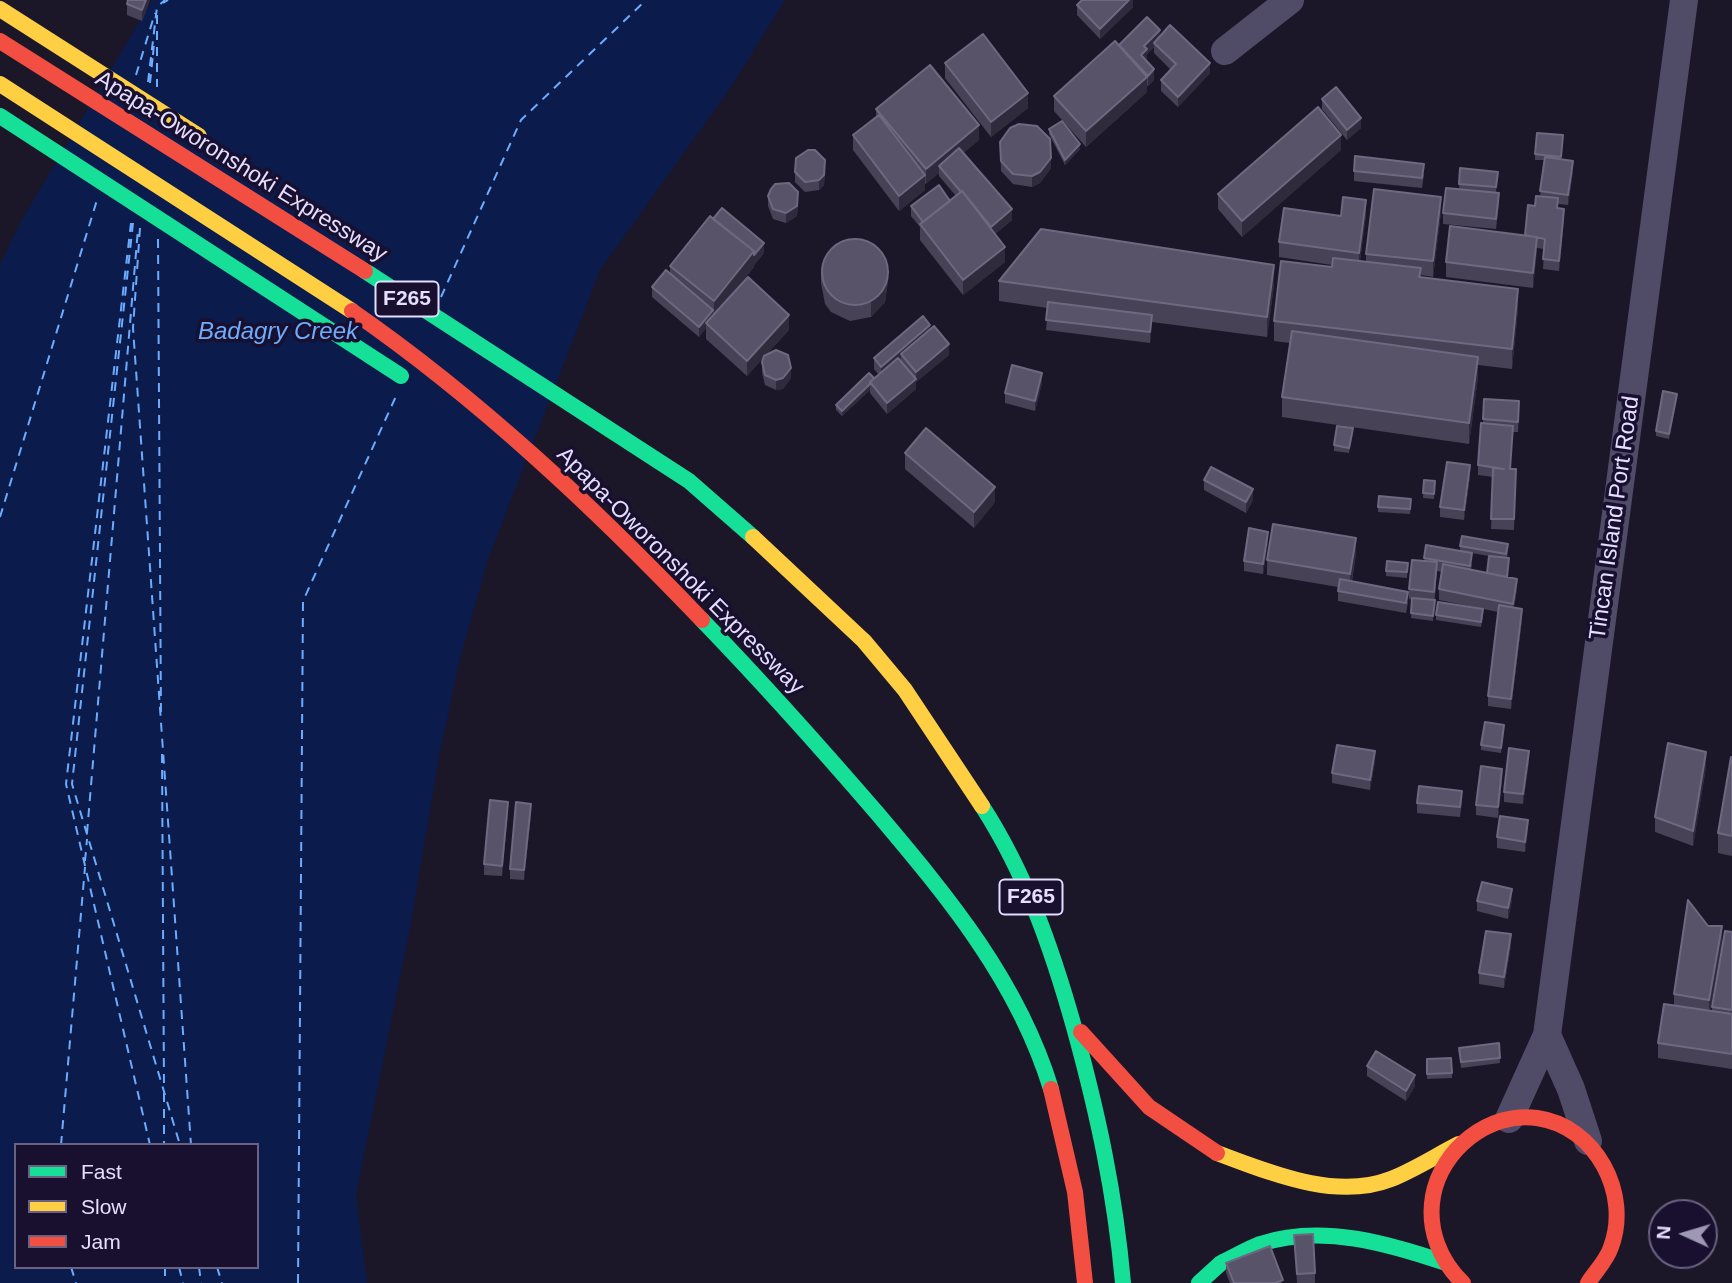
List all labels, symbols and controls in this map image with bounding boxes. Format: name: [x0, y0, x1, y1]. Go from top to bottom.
street label: Apapa-Oworonshoki Expressway: [90, 66, 392, 268]
road number: F265: [376, 282, 438, 316]
water label: Badagry Creek: [198, 318, 358, 346]
street label: Tincan Island Port Road: [1584, 394, 1646, 642]
street label: Apapa-Oworonshoki Expressway: [550, 441, 810, 701]
road number: F265: [1000, 880, 1062, 914]
legend: [14, 1143, 259, 1269]
text: Fast: [81, 1160, 122, 1183]
text: Slow: [81, 1195, 127, 1218]
north arrow: [1648, 1199, 1718, 1269]
text: N: [1653, 1225, 1675, 1240]
text: Jam: [81, 1230, 121, 1253]

